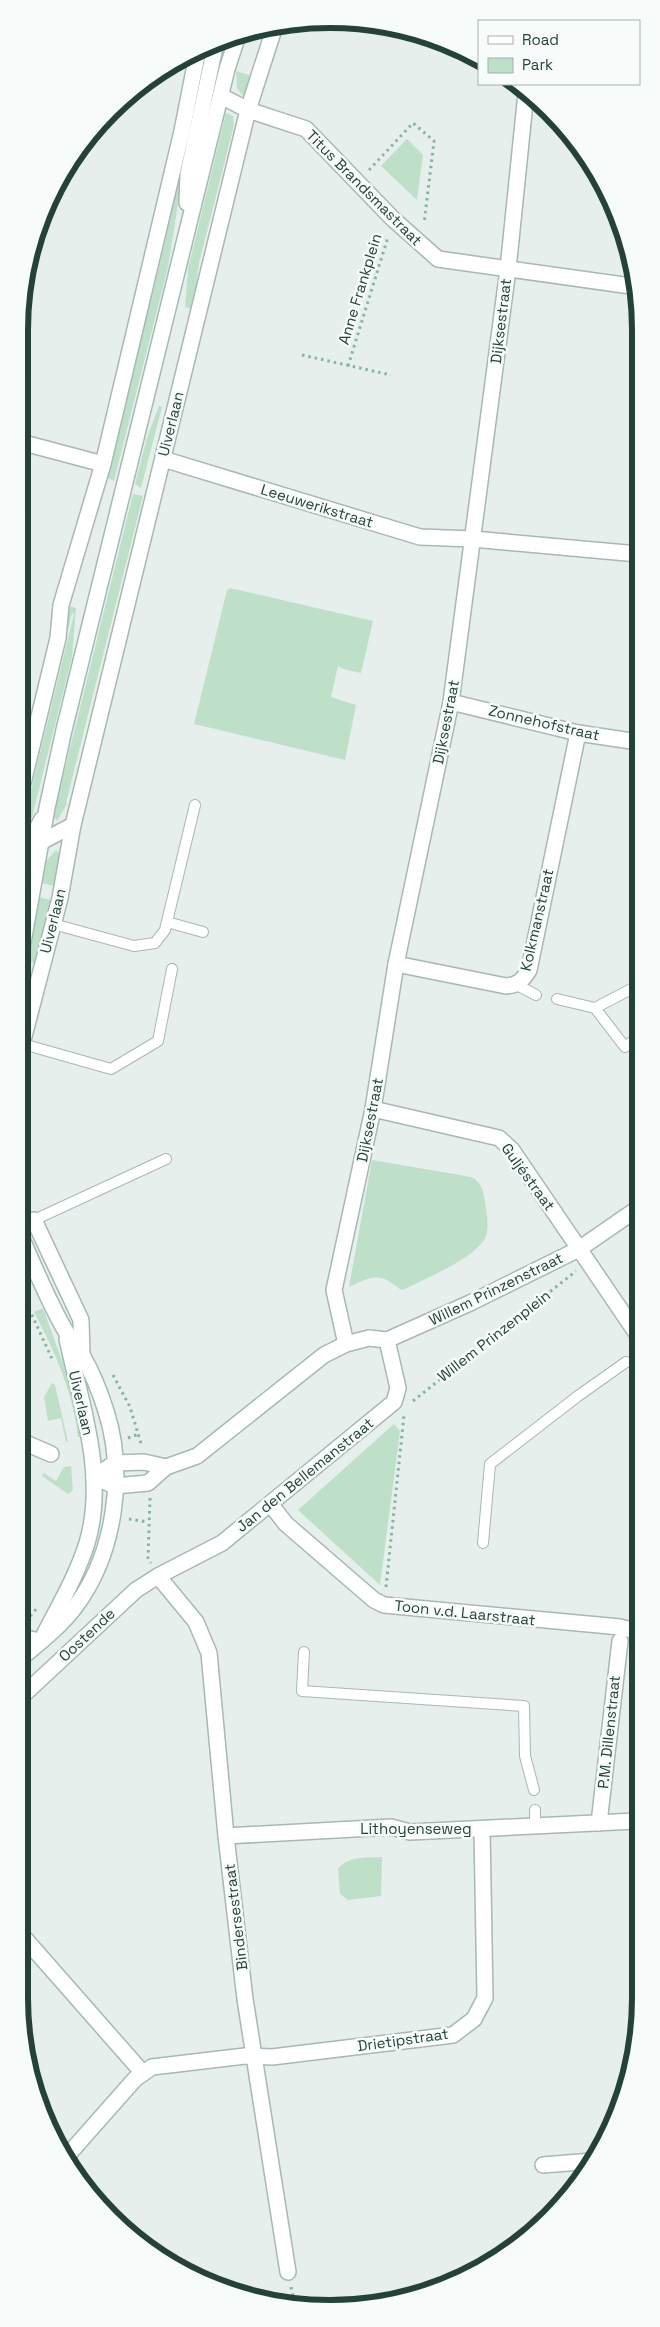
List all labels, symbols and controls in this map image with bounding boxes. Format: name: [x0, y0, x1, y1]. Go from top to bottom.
legend: [478, 20, 640, 85]
text: Road: [522, 30, 559, 49]
text: Park: [522, 55, 553, 74]
street label: Titus Brandsmastraat: [302, 126, 426, 250]
street label: Anne Frankplein: [334, 231, 385, 347]
street label: Dijksestraat: [486, 277, 515, 365]
street label: Uiverlaan: [153, 390, 188, 458]
street label: Leeuwerikstraat: [259, 479, 376, 532]
street label: Dijksestraat: [428, 678, 463, 766]
street label: Zonnehofstraat: [487, 701, 602, 745]
street label: Kolkmanstraat: [516, 867, 558, 973]
street label: Uiverlaan: [35, 887, 70, 955]
street label: Dijksestraat: [352, 1076, 387, 1164]
street label: Guljéstraat: [497, 1139, 559, 1214]
street label: Willem Prinzenstraat: [426, 1248, 566, 1329]
street label: Willem Prinzenplein: [433, 1286, 554, 1386]
street label: Uiverlaan: [65, 1369, 98, 1437]
street label: Jan den Bellemanstraat: [232, 1413, 377, 1536]
street label: Toon v.d. Laarstraat: [394, 1596, 537, 1629]
street label: Oostende: [54, 1604, 119, 1666]
street label: P.M. Dillenstraat: [593, 1674, 624, 1790]
street label: Lithoyenseweg: [360, 1819, 472, 1838]
street label: Bindersestraat: [220, 1863, 251, 1971]
street label: Drietipstraat: [356, 2024, 450, 2055]

